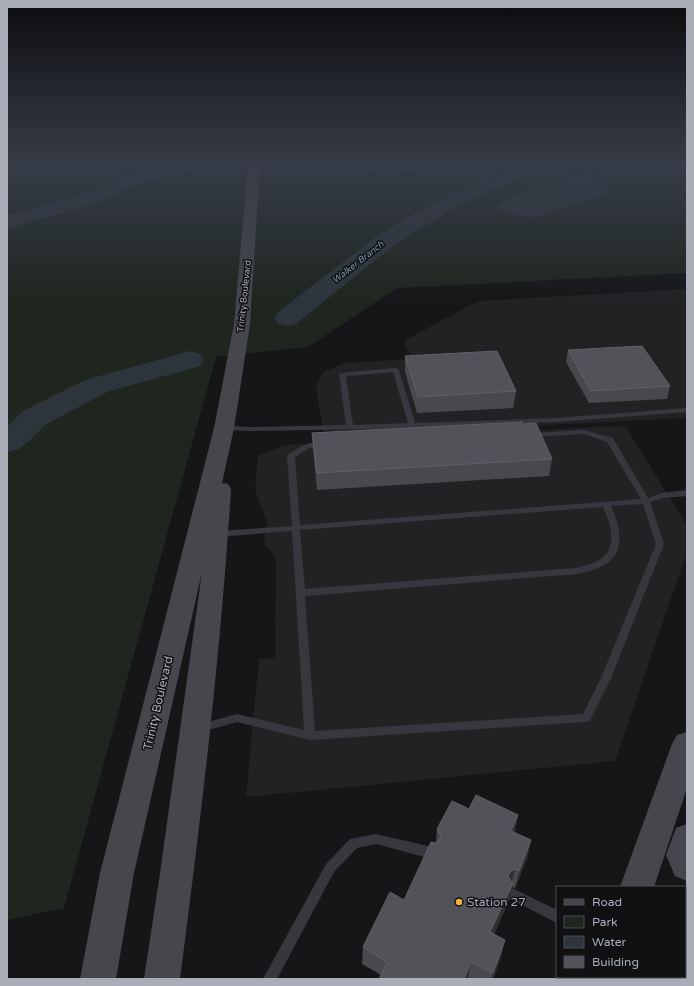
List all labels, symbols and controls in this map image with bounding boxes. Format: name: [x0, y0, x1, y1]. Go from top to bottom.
water label: Walker Branch: [330, 239, 387, 286]
street label: Trinity Boulevard: [235, 260, 254, 332]
street label: Trinity Boulevard: [140, 655, 176, 751]
legend: [556, 886, 686, 978]
place label: Station 27: [467, 895, 526, 909]
text: Road: [592, 895, 622, 909]
marker: Station 27: [454, 897, 464, 907]
text: Park: [592, 915, 618, 929]
text: Water: [592, 935, 627, 949]
text: Building: [592, 955, 639, 969]

